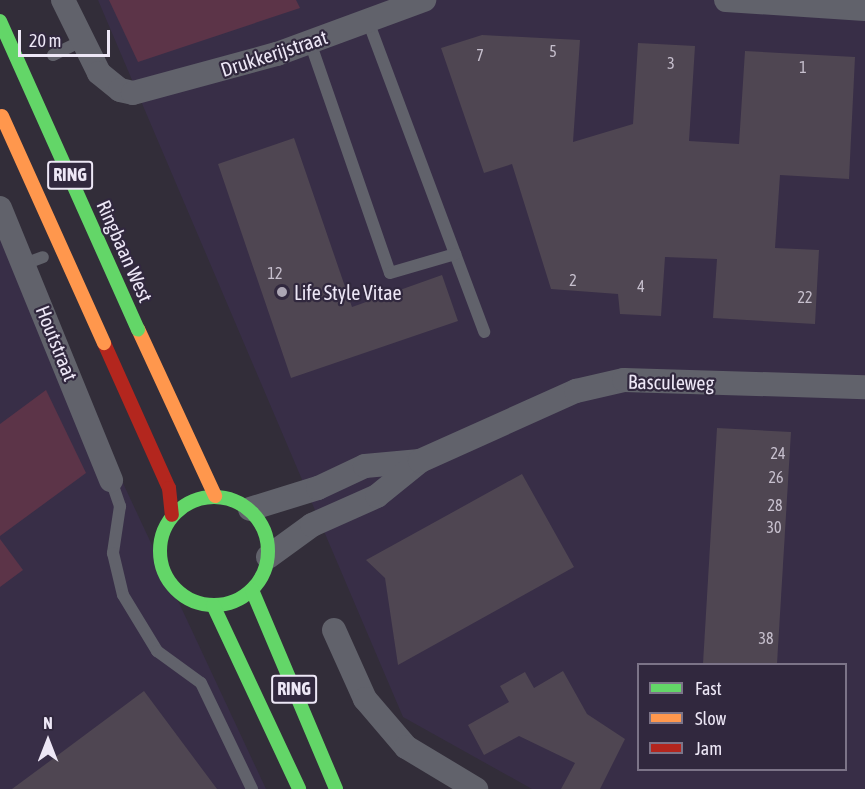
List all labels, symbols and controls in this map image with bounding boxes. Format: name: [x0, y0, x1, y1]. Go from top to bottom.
scale bar: [21, 18, 112, 56]
street label: Drukkerijstraat: [218, 24, 330, 82]
text: 20 m: [29, 30, 61, 51]
house number: 5: [549, 41, 557, 61]
house number: 7: [476, 45, 484, 65]
house number: 3: [667, 53, 675, 73]
house number: 1: [799, 57, 807, 77]
road number: RING: [46, 160, 94, 190]
street label: Ringbaan West: [92, 196, 158, 306]
house number: 12: [267, 263, 283, 283]
house number: 2: [569, 270, 577, 290]
house number: 4: [637, 276, 645, 296]
place label: Life Style Vitae: [294, 280, 402, 304]
marker: Life Style Vitae: [275, 285, 289, 299]
house number: 22: [797, 287, 813, 307]
street label: Houtstraat: [31, 302, 83, 384]
street label: Basculeweg: [628, 369, 714, 395]
house number: 24: [770, 443, 786, 463]
house number: 26: [768, 467, 784, 487]
house number: 28: [767, 495, 783, 515]
house number: 30: [766, 517, 782, 537]
house number: 38: [758, 628, 774, 648]
legend: [637, 663, 847, 771]
road number: RING: [270, 674, 318, 704]
text: Fast: [695, 678, 722, 699]
text: Slow: [695, 708, 726, 729]
north arrow: [18, 711, 78, 771]
text: N: [43, 714, 53, 732]
text: Jam: [695, 738, 722, 759]

